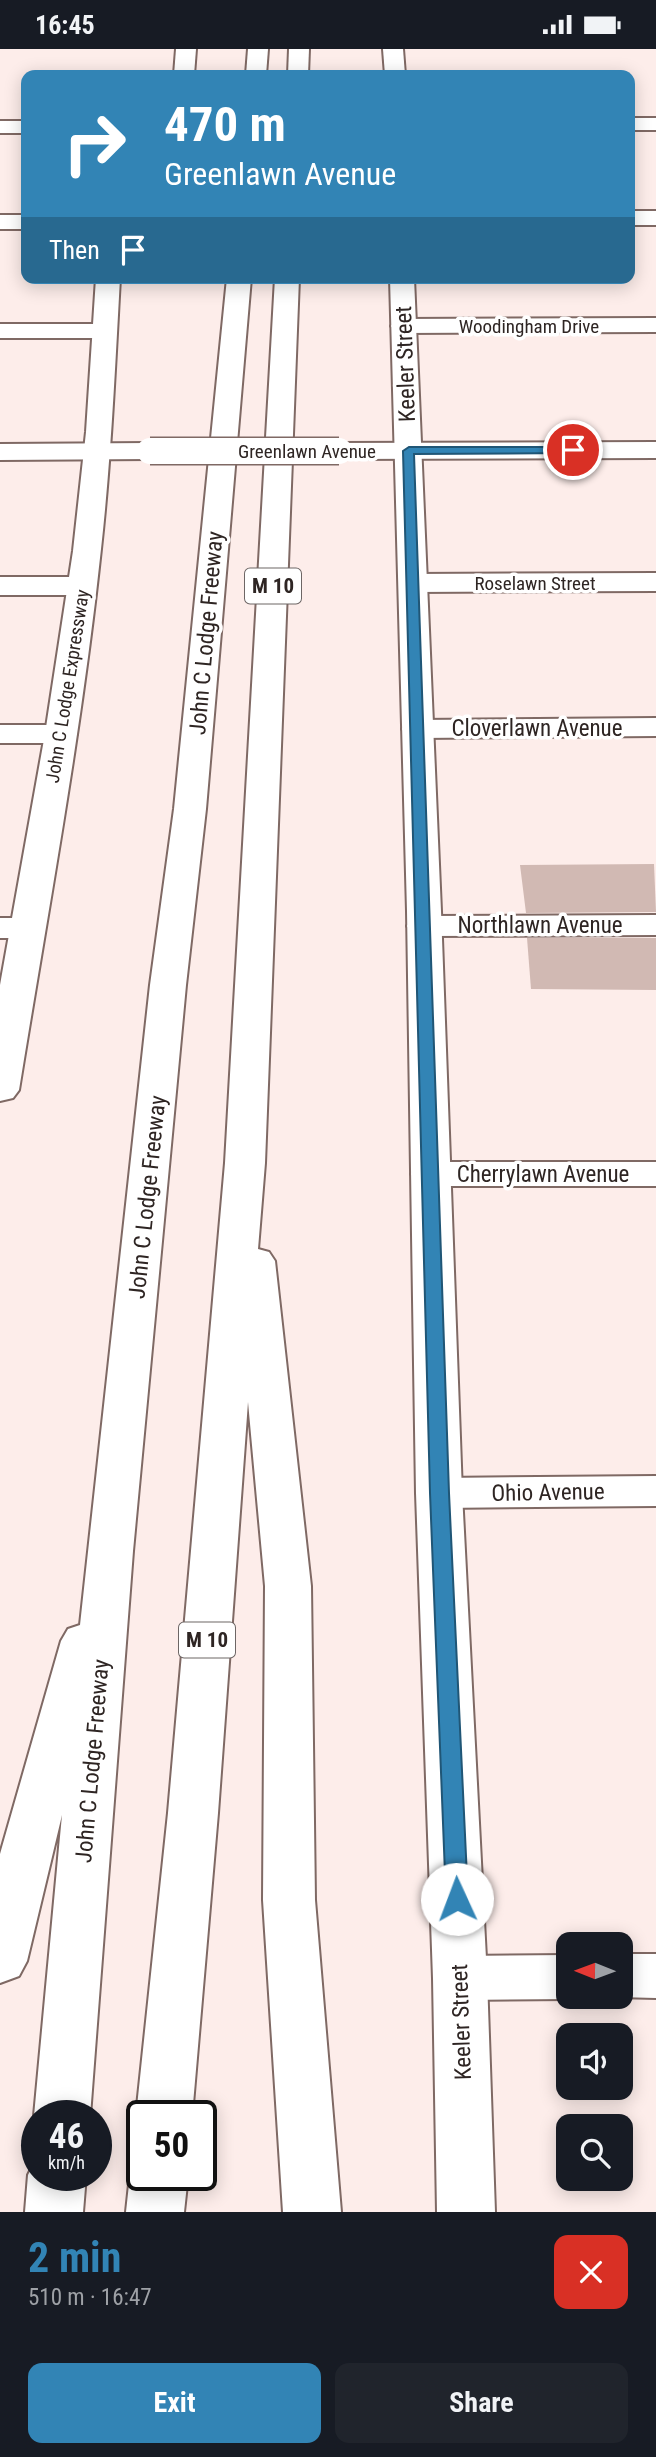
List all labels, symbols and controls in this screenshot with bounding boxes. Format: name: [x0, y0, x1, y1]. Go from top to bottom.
text: 16:45: [35, 10, 95, 40]
text: 470 m: [164, 96, 286, 153]
icon: right: [49, 98, 140, 189]
text: Greenlawn Avenue: [164, 155, 396, 193]
icon: arrive: [114, 231, 152, 269]
text: Then: [49, 235, 100, 265]
street label: Keeler Street: [390, 306, 421, 422]
street label: Woodingham Drive: [459, 315, 599, 338]
pin: [543, 420, 603, 480]
icon: arrive: [554, 431, 592, 469]
street label: Greenlawn Avenue: [238, 440, 376, 463]
street label: John C Lodge Freeway: [184, 530, 229, 736]
road number: M 10: [245, 569, 301, 603]
street label: Roselawn Street: [474, 572, 596, 595]
street label: John C Lodge Expressway: [41, 588, 94, 784]
street label: Cloverlawn Avenue: [451, 715, 623, 742]
street label: Northlawn Avenue: [457, 912, 623, 939]
street label: John C Lodge Freeway: [123, 1094, 172, 1300]
street label: Cherrylawn Avenue: [457, 1161, 629, 1188]
street label: Ohio Avenue: [491, 1478, 605, 1507]
road number: M 10: [179, 1623, 235, 1657]
street label: John C Lodge Freeway: [70, 1658, 115, 1864]
position arrow: [420, 1862, 494, 1936]
north arrow: [556, 1932, 634, 2009]
map controls: [556, 1932, 633, 2191]
street label: Keeler Street: [446, 1964, 477, 2080]
button: sound: [556, 2023, 633, 2100]
speed limit sign: 50: [126, 2100, 217, 2191]
button: search: [556, 2114, 633, 2191]
text: 46: [49, 2116, 84, 2157]
text: km/h: [48, 2152, 85, 2173]
text: 2 min: [28, 2233, 121, 2282]
button: close: [554, 2235, 628, 2309]
text: 510 m · 16:47: [28, 2284, 152, 2311]
button: Exit: [28, 2363, 321, 2443]
button: Share: [335, 2363, 628, 2443]

